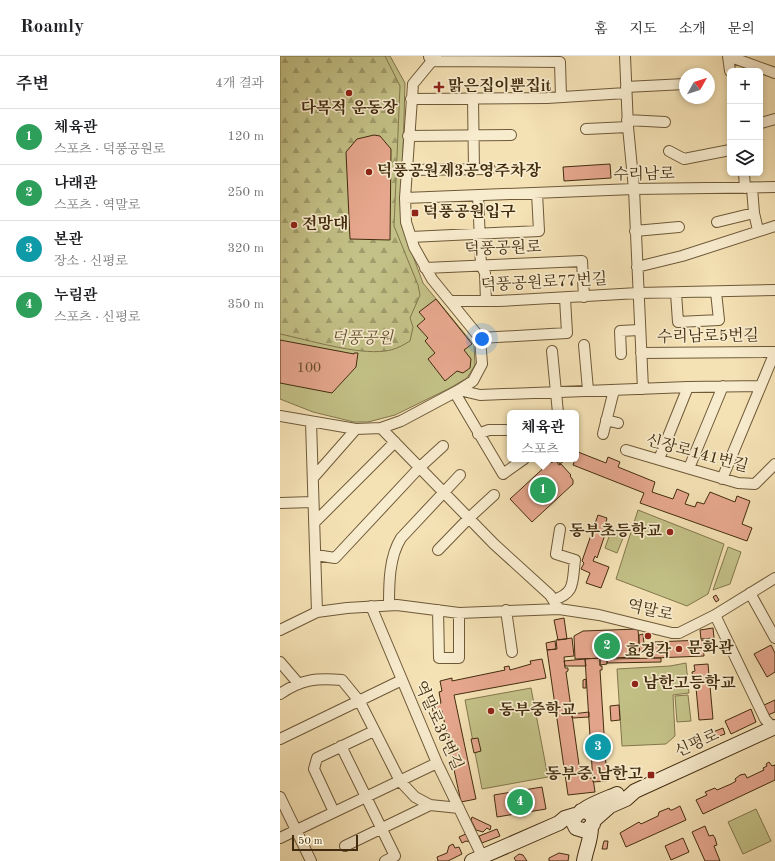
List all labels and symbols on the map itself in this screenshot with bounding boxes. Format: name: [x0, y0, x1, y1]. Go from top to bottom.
north arrow: [679, 68, 715, 104]
place label: 맑은집이뿐집it: [448, 76, 551, 95]
marker: 맑은집이뿐집it: [433, 81, 445, 93]
marker: 다목적 운동장: [344, 88, 354, 98]
place label: 다목적 운동장: [300, 98, 398, 117]
place label: 덕풍공원제3공영주차장: [377, 161, 541, 180]
street label: 수리남로: [613, 164, 676, 184]
marker: 덕풍공원제3공영주차장: [364, 167, 374, 177]
place label: 덕풍공원입구: [423, 202, 516, 221]
marker: 덕풍공원입구: [410, 208, 420, 218]
place label: 전망대: [302, 214, 348, 233]
marker: 전망대: [289, 220, 299, 230]
street label: 덕풍공원로: [464, 238, 542, 258]
street label: 덕풍공원로77번길: [480, 270, 608, 294]
street label: 수리남로5번길: [657, 326, 759, 346]
park label: 덕풍공원: [331, 329, 394, 347]
your location: [472, 329, 492, 349]
house number: 100: [297, 361, 321, 375]
street label: 신장로141번길: [644, 432, 750, 475]
pin: 1: [530, 475, 556, 505]
place label: 동부초등학교: [569, 521, 663, 540]
marker: 동부초등학교: [665, 527, 675, 537]
street label: 역말로: [626, 597, 675, 624]
pin: 2: [594, 631, 620, 661]
marker: 효경각: [643, 631, 653, 641]
place label: 문화관: [687, 638, 734, 657]
place label: 효경각: [625, 641, 672, 660]
marker: 문화관: [674, 644, 684, 654]
place label: 남한고등학교: [643, 673, 736, 692]
street label: 역말로36번길: [411, 679, 466, 773]
marker: 남한고등학교: [630, 679, 640, 689]
place label: 동부중학교: [499, 700, 577, 719]
marker: 동부중학교: [486, 706, 496, 716]
street label: 신평로: [672, 726, 722, 761]
pin: 3: [585, 732, 611, 762]
place label: 동부중.남한고: [546, 764, 644, 783]
marker: 동부중.남한고: [646, 770, 656, 780]
pin: 4: [507, 787, 533, 817]
scale bar: [292, 833, 358, 852]

